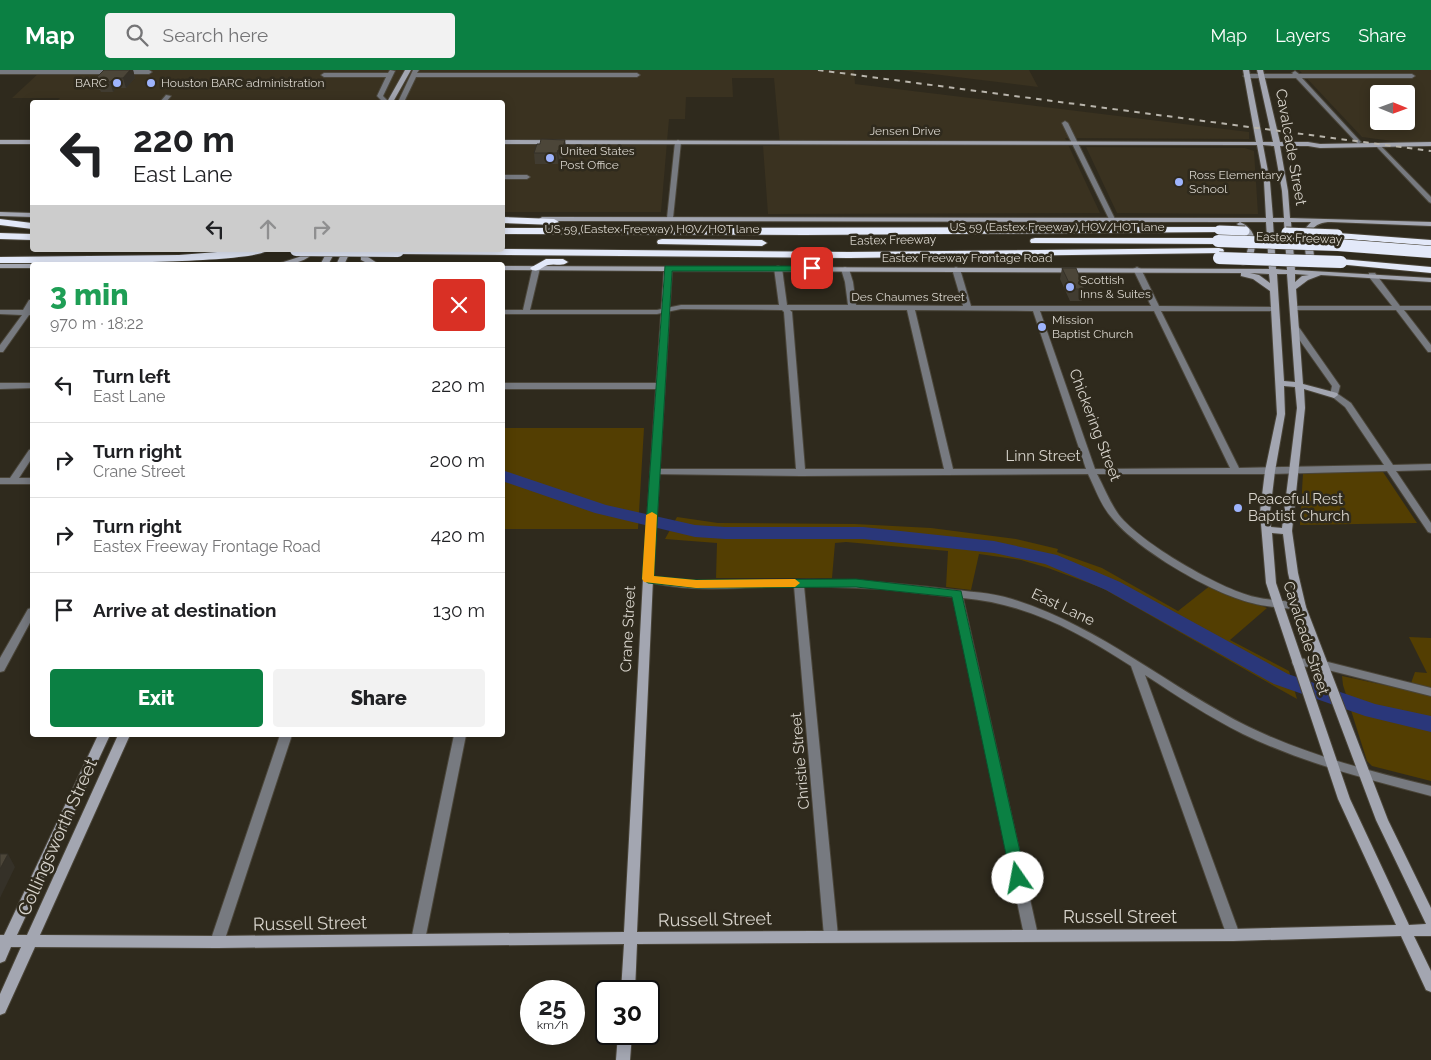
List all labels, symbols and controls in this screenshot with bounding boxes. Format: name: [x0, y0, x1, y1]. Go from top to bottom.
search box: [105, 13, 455, 58]
text: Map: [25, 21, 75, 50]
icon: search: [123, 21, 151, 49]
text: Search here: [163, 24, 268, 46]
text: Map: [1211, 25, 1247, 46]
text: Layers: [1275, 25, 1330, 46]
text: Share: [1358, 25, 1406, 46]
place label: BARC: [75, 76, 107, 90]
place label: Houston BARC administration: [161, 76, 325, 90]
marker: BARC: [111, 77, 123, 89]
marker: Houston BARC administration: [145, 77, 157, 89]
north arrow: [1370, 85, 1415, 130]
map controls: [1370, 85, 1415, 130]
street label: Cavalcade Street: [1272, 87, 1310, 207]
text: 220 m: [133, 119, 235, 160]
icon: left: [50, 120, 115, 185]
street label: Jensen Drive: [869, 124, 941, 138]
place label: United States Post Office: [560, 144, 635, 172]
marker: United States Post Office: [544, 152, 556, 164]
text: East Lane: [133, 161, 233, 187]
place label: Ross Elementary School: [1189, 168, 1283, 196]
marker: Ross Elementary School: [1173, 176, 1185, 188]
icon: left: [201, 215, 229, 243]
icon: ahead: [254, 215, 282, 243]
icon: right: [307, 215, 335, 243]
street label: US 59 (Eastex Freeway) HOV/HOT lane: [949, 220, 1165, 234]
street label: US 59 (Eastex Freeway) HOV/HOT lane: [544, 222, 760, 236]
street label: Eastex Freeway: [1256, 229, 1343, 247]
street label: Eastex Freeway: [850, 232, 937, 248]
pin: [791, 247, 833, 289]
street label: Eastex Freeway Frontage Road: [882, 251, 1052, 265]
icon: arrive: [798, 254, 826, 282]
place label: Scottish Inns & Suites: [1080, 273, 1151, 301]
text: 3 min: [50, 277, 129, 312]
button: close: [433, 279, 485, 331]
marker: Scottish Inns & Suites: [1064, 281, 1076, 293]
street label: Des Chaumes Street: [851, 290, 965, 304]
place label: Mission Baptist Church: [1052, 313, 1133, 341]
text: 970 m · 18:22: [50, 314, 144, 333]
marker: Mission Baptist Church: [1036, 321, 1048, 333]
text: Turn left: [93, 365, 170, 387]
street label: Chickering Street: [1065, 366, 1125, 484]
icon: left: [50, 371, 78, 399]
text: 220 m: [431, 374, 485, 396]
text: East Lane: [93, 387, 165, 406]
text: Turn right: [93, 440, 182, 462]
icon: right: [50, 446, 78, 474]
street label: Linn Street: [1006, 447, 1080, 465]
text: 200 m: [430, 449, 485, 471]
text: Crane Street: [93, 462, 185, 481]
place label: Peaceful Rest Baptist Church: [1248, 490, 1350, 525]
marker: Peaceful Rest Baptist Church: [1232, 502, 1244, 514]
text: Turn right: [93, 515, 182, 537]
icon: right: [50, 521, 78, 549]
text: 420 m: [431, 524, 485, 546]
text: Eastex Freeway Frontage Road: [93, 537, 321, 556]
street label: Cavalcade Street: [1279, 579, 1333, 697]
street label: Crane Street: [617, 585, 639, 673]
street label: East Lane: [1028, 585, 1098, 630]
icon: arrive: [50, 596, 78, 624]
text: Arrive at destination: [93, 599, 277, 621]
text: 130 m: [433, 599, 485, 621]
button: Exit: [50, 669, 263, 727]
button: Share: [273, 669, 485, 727]
street label: Christie Street: [787, 712, 813, 810]
street label: Collingsworth Street: [13, 755, 101, 919]
position arrow: [991, 851, 1043, 903]
street label: Russell Street: [1063, 906, 1177, 927]
street label: Russell Street: [658, 908, 772, 930]
street label: Russell Street: [253, 912, 367, 934]
speed limit sign: 30: [595, 980, 660, 1045]
text: 25: [539, 991, 566, 1021]
text: km/h: [537, 1018, 568, 1032]

